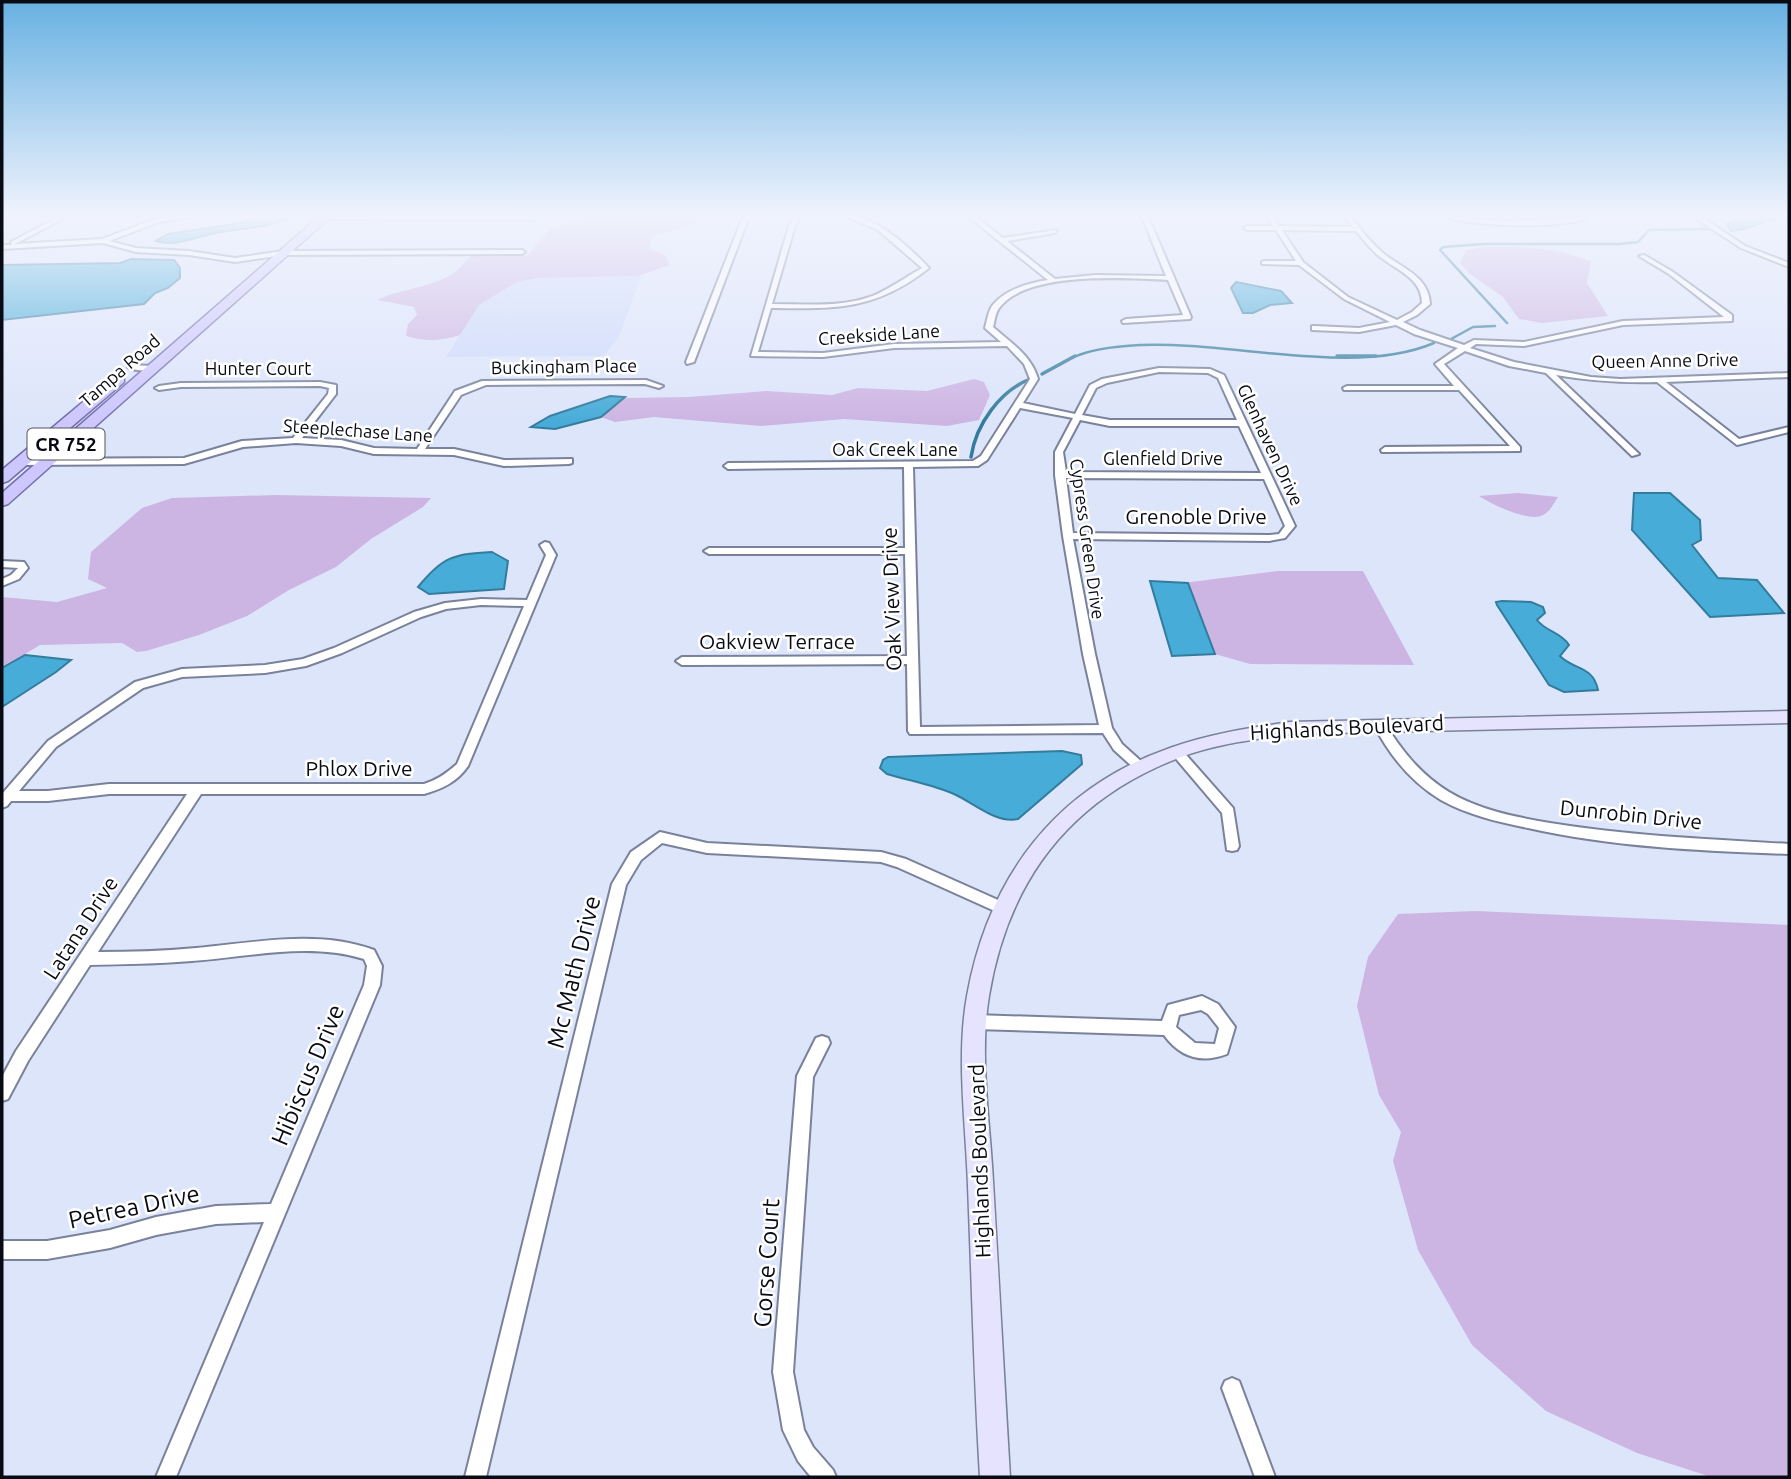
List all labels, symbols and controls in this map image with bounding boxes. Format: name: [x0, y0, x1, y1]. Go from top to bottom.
street label: Creekside Lane: [817, 320, 941, 348]
street label: Tampa Road: [75, 330, 163, 410]
street label: Queen Anne Drive: [1591, 349, 1739, 372]
street label: Buckingham Place: [491, 355, 637, 377]
street label: Hunter Court: [205, 358, 311, 378]
street label: Glenhaven Drive: [1234, 381, 1308, 509]
street label: Steeplechase Lane: [283, 415, 434, 445]
road number: CR 752: [28, 428, 104, 460]
street label: Oak Creek Lane: [832, 439, 958, 459]
street label: Glenfield Drive: [1103, 448, 1223, 468]
street label: Cypress Green Drive: [1067, 457, 1109, 621]
street label: Grenoble Drive: [1125, 504, 1267, 528]
street label: Oak View Drive: [876, 527, 906, 671]
street label: Oakview Terrace: [699, 629, 855, 653]
street label: Highlands Boulevard: [1249, 710, 1445, 744]
street label: Phlox Drive: [305, 756, 413, 780]
street label: Dunrobin Drive: [1559, 795, 1703, 833]
street label: Latana Drive: [38, 872, 122, 983]
street label: Mc Math Drive: [542, 893, 605, 1051]
street label: Hibiscus Drive: [266, 1000, 349, 1149]
street label: Highlands Boulevard: [964, 1064, 994, 1259]
street label: Petrea Drive: [66, 1179, 202, 1234]
street label: Gorse Court: [749, 1197, 785, 1328]

